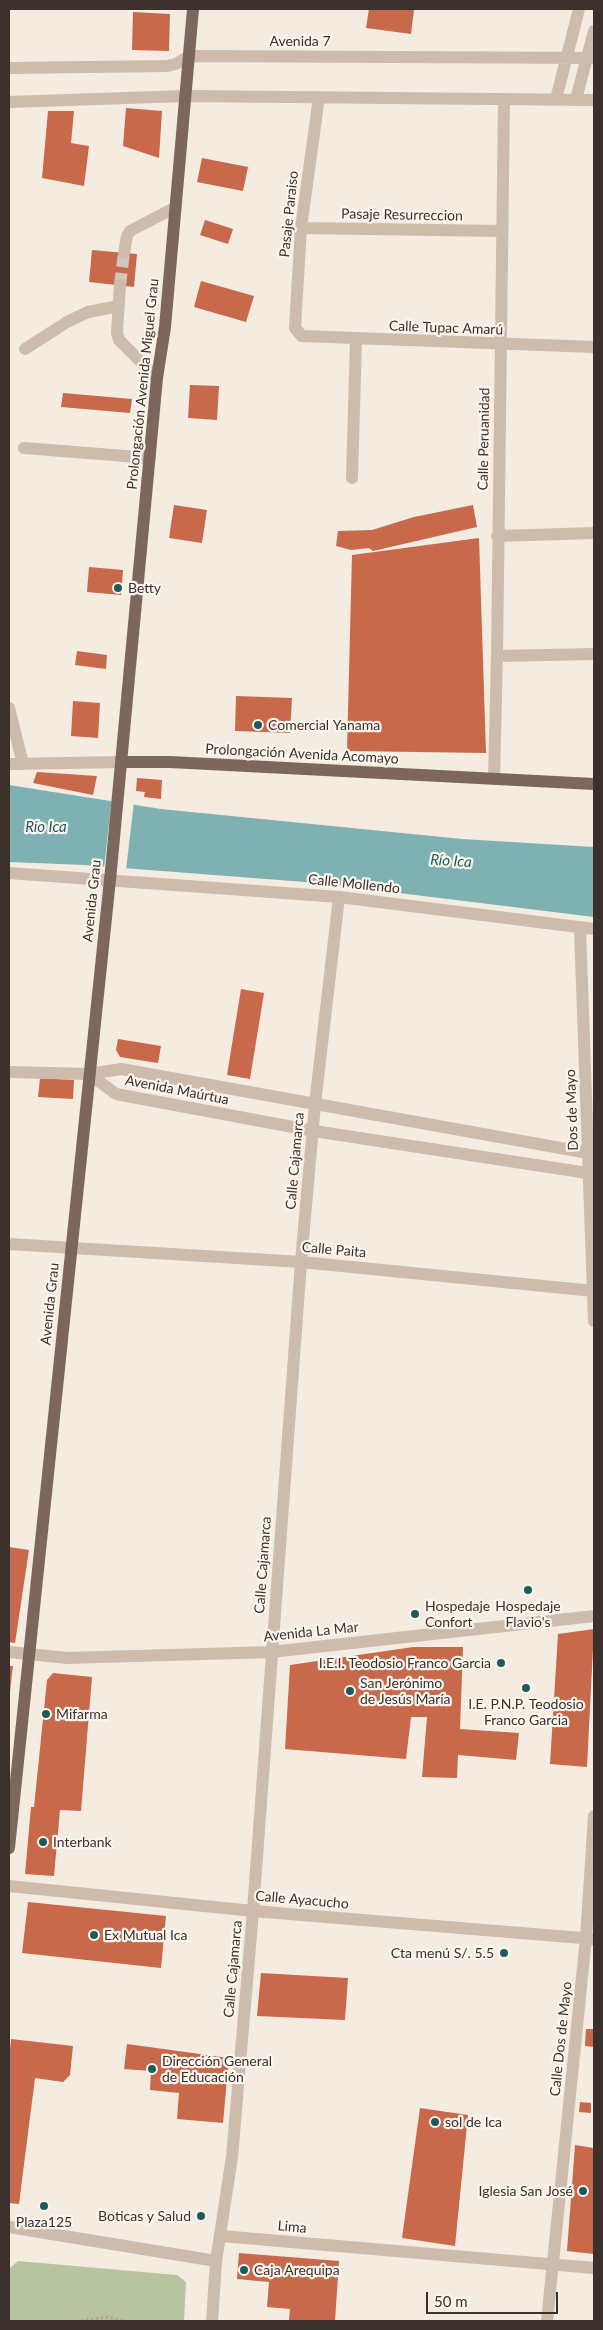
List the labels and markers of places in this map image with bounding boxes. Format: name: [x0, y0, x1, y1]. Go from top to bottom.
place label: Betty: [128, 580, 161, 596]
marker: Betty: [112, 582, 124, 594]
place label: Comercial Yanama: [268, 717, 380, 733]
marker: Comercial Yanama: [252, 719, 264, 731]
marker: Hospedaje Flavio's: [522, 1584, 534, 1596]
place label: Hospedaje Confort: [425, 1598, 490, 1630]
place label: Hospedaje Flavio's: [495, 1598, 561, 1630]
marker: Hospedaje Confort: [409, 1608, 421, 1620]
place label: I.E.I. Teodosio Franco Garcia: [319, 1655, 491, 1671]
marker: I.E.I. Teodosio Franco Garcia: [495, 1657, 507, 1669]
place label: San Jerónimo de Jesús María: [360, 1675, 451, 1708]
marker: I.E. P.N.P. Teodosio Franco Garcia: [520, 1682, 532, 1694]
marker: San Jerónimo de Jesús María: [344, 1685, 356, 1697]
place label: I.E. P.N.P. Teodosio Franco Garcia: [468, 1696, 584, 1728]
place label: Mifarma: [56, 1706, 108, 1722]
marker: Mifarma: [40, 1708, 52, 1720]
place label: Interbank: [53, 1834, 112, 1850]
marker: Interbank: [37, 1836, 49, 1848]
place label: Ex Mutual Ica: [104, 1927, 187, 1943]
marker: Ex Mutual Ica: [88, 1929, 100, 1941]
place label: Cta menú S/. 5.5: [391, 1945, 494, 1961]
marker: Cta menú S/. 5.5: [498, 1947, 510, 1959]
place label: Dirección General de Educación: [162, 2053, 272, 2086]
marker: Dirección General de Educación: [146, 2063, 158, 2075]
place label: sol de Ica: [445, 2114, 502, 2130]
marker: sol de Ica: [429, 2116, 441, 2128]
place label: Iglesia San José: [478, 2183, 573, 2199]
marker: Iglesia San José: [577, 2185, 589, 2197]
marker: Plaza125: [38, 2200, 50, 2212]
place label: Boticas y Salud: [98, 2208, 191, 2224]
marker: Boticas y Salud: [195, 2210, 207, 2222]
place label: Plaza125: [16, 2214, 72, 2230]
place label: Caja Arequipa: [254, 2262, 340, 2278]
marker: Caja Arequipa: [238, 2264, 250, 2276]

